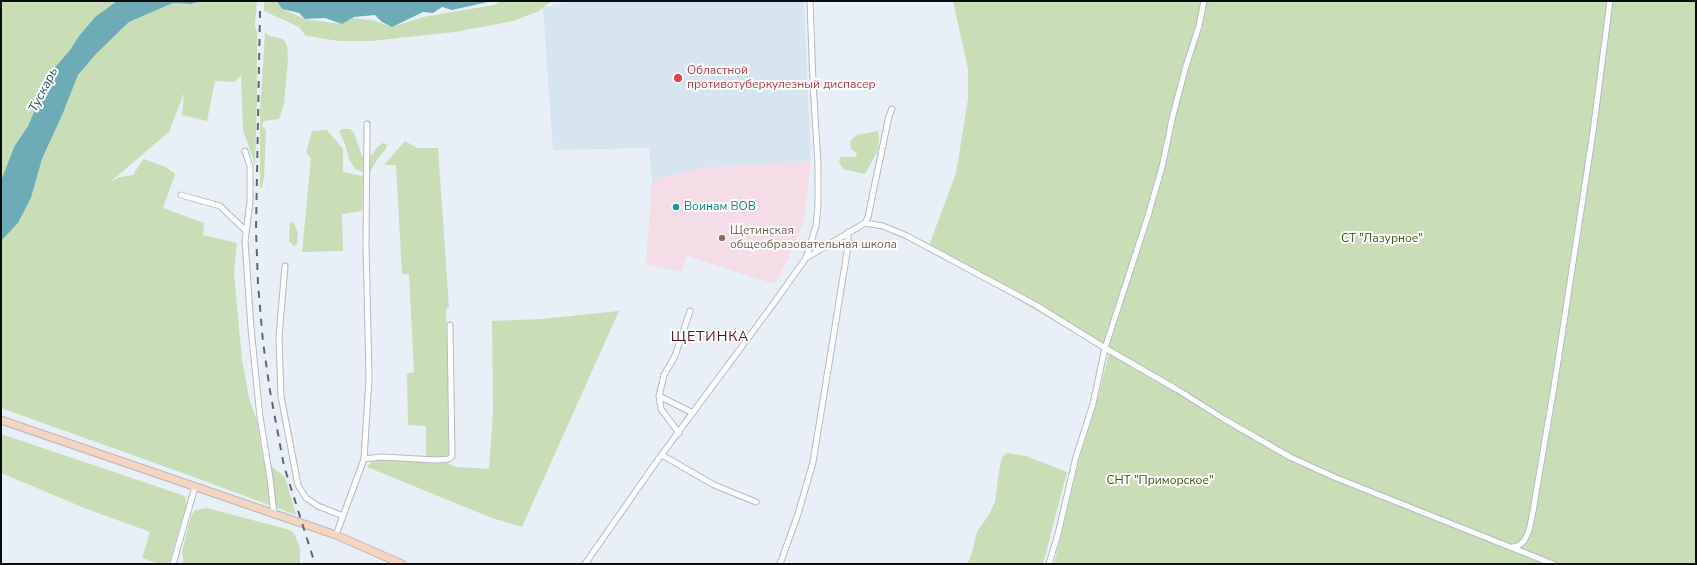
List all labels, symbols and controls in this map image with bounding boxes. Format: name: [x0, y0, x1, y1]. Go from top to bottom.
place label: Областной противотуберкулезный диспасер: [687, 64, 876, 92]
water label: Тускарь: [26, 65, 62, 115]
marker: Областной противотуберкулезный диспасер: [672, 72, 684, 84]
place label: Воинам ВОВ: [684, 200, 756, 214]
marker: Воинам ВОВ: [671, 202, 681, 212]
place label: Щетинская общеобразовательная школа: [730, 224, 897, 252]
park label: СТ "Лазурное": [1341, 232, 1423, 246]
marker: Щетинская общеобразовательная школа: [717, 233, 727, 243]
district label: ЩЕТИНКА: [671, 330, 749, 346]
park label: СНТ "Приморское": [1106, 474, 1214, 488]

